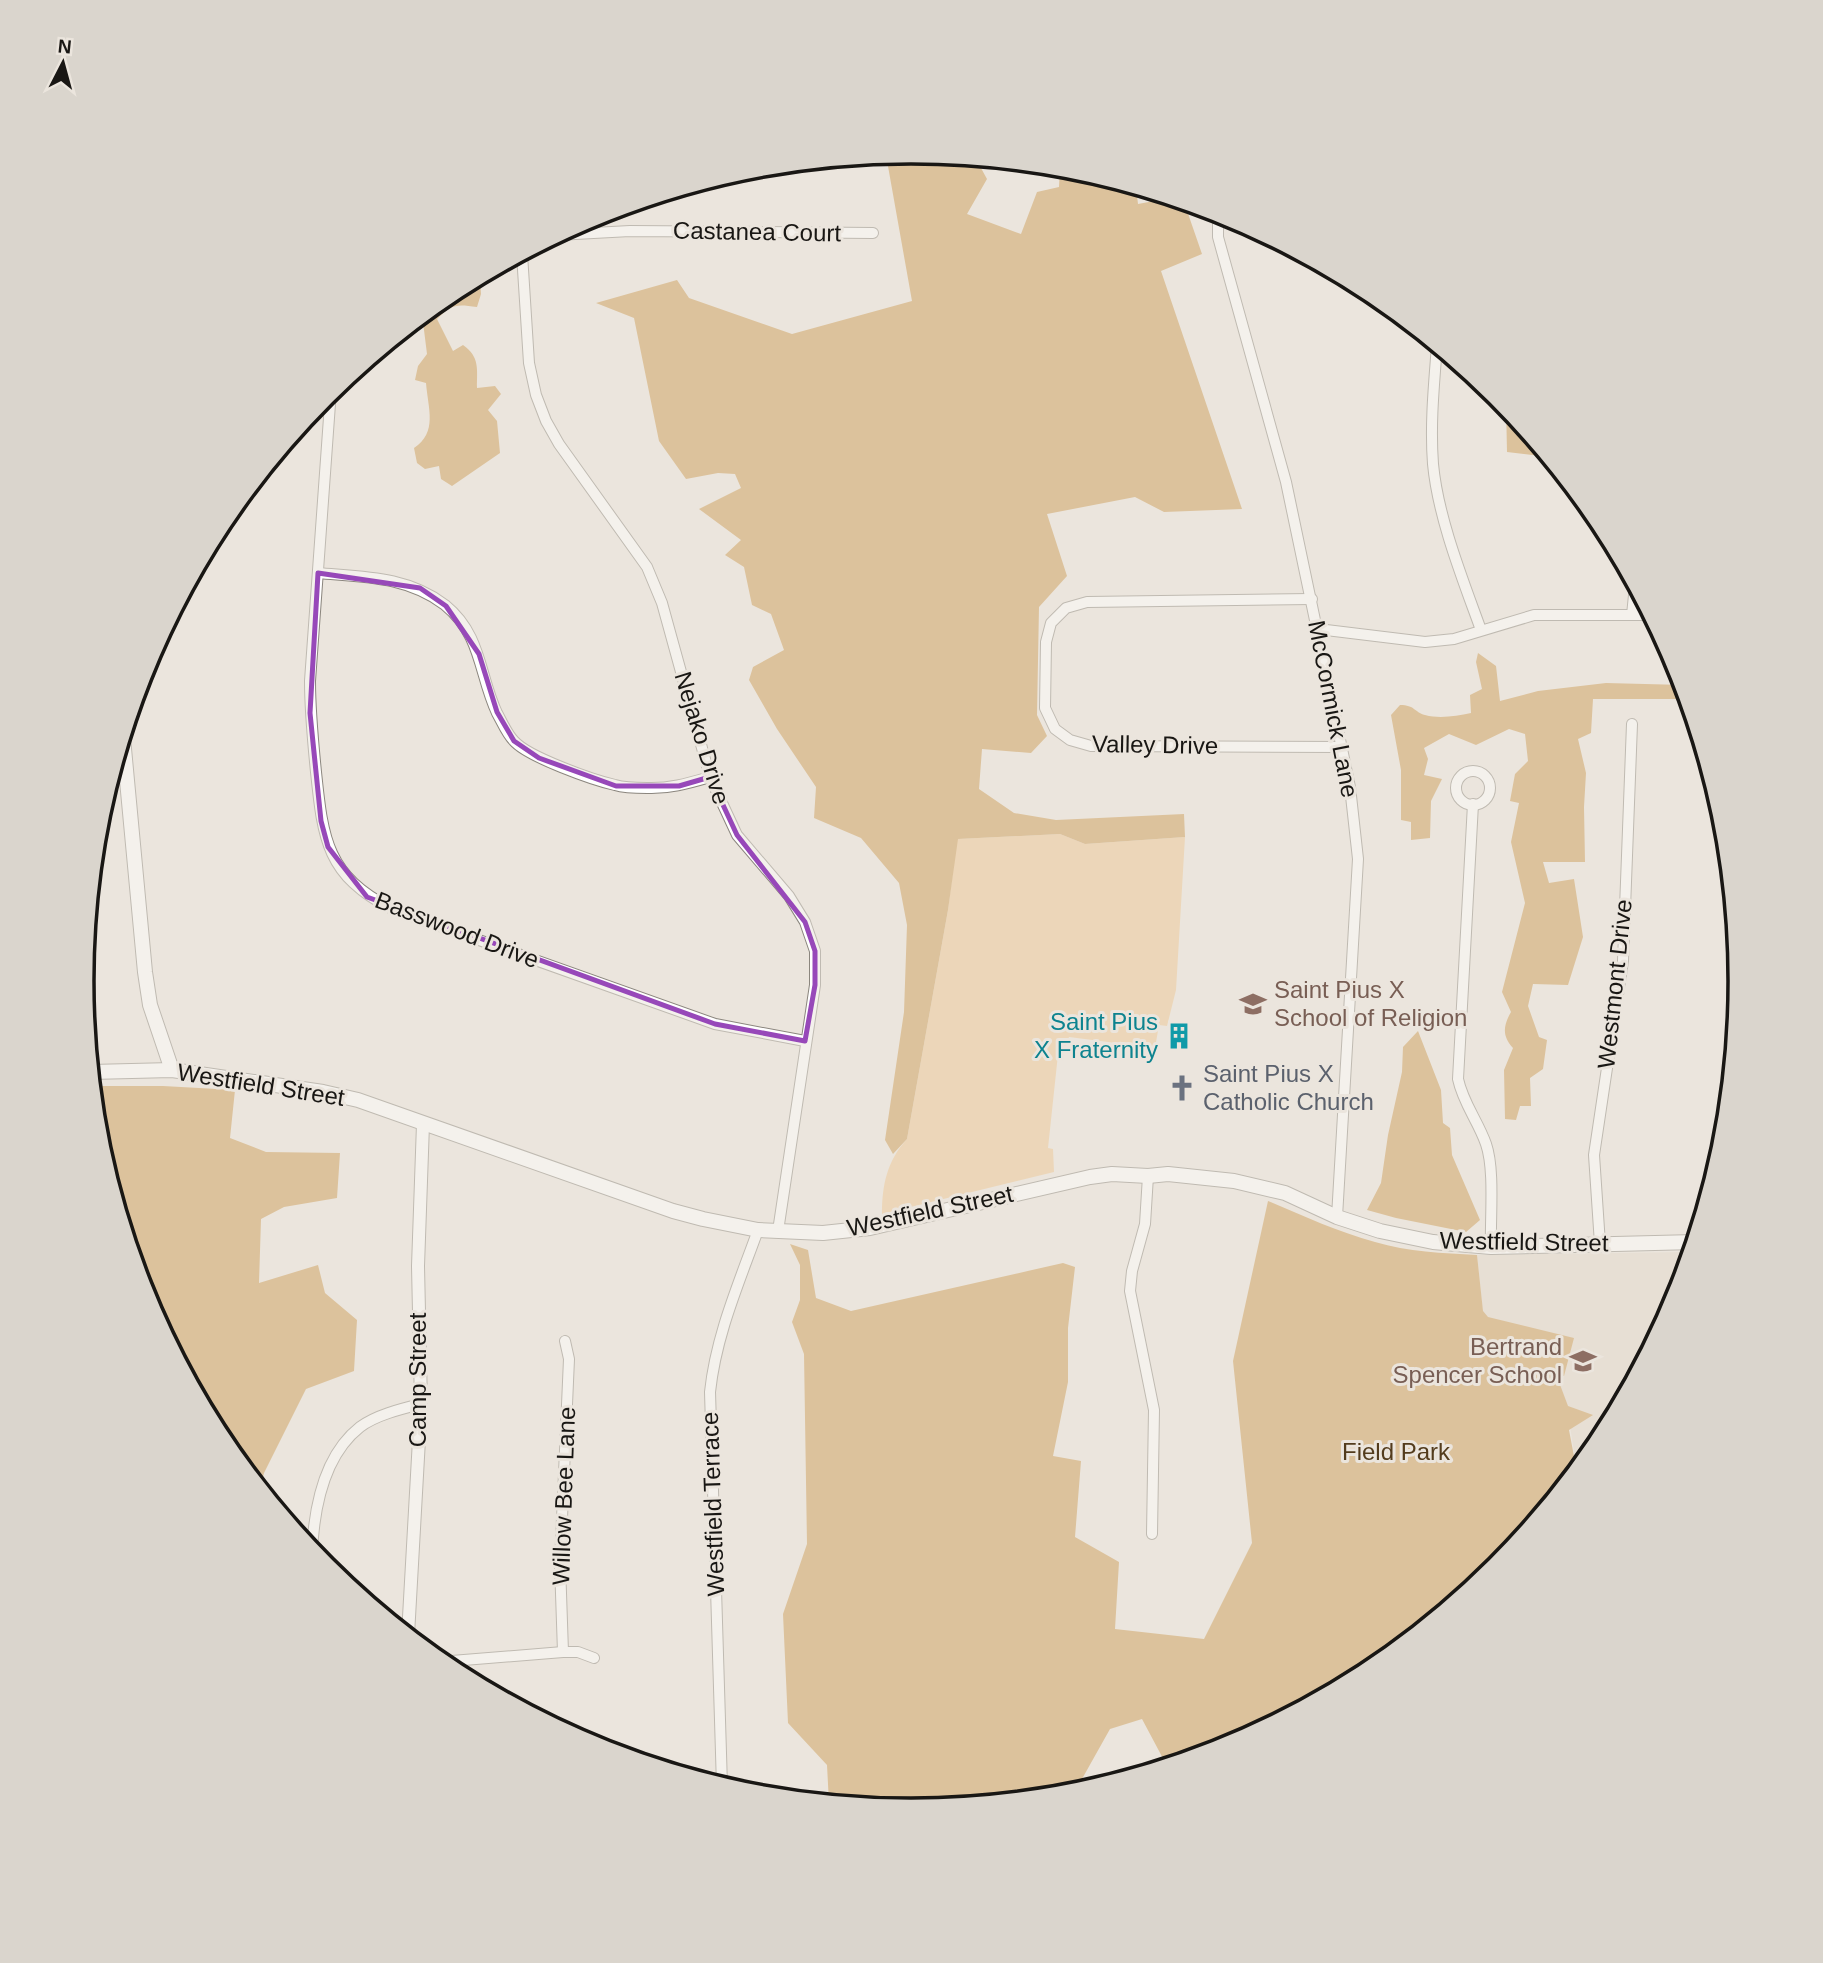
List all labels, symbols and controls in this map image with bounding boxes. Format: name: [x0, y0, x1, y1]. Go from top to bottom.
north arrow: [28, 28, 98, 98]
text: N: [57, 35, 73, 58]
street label: Castanea Court: [673, 217, 842, 246]
street label: McCormick Lane: [1303, 618, 1364, 800]
street label: Nejako Drive: [669, 668, 735, 807]
street label: Valley Drive: [1092, 730, 1218, 759]
street label: Basswood Drive: [371, 886, 543, 973]
street label: Westmont Drive: [1592, 898, 1637, 1070]
place label: Saint Pius X School of Religion: [1274, 976, 1467, 1031]
school or university icon: Saint Pius X School of Religion: [1238, 989, 1268, 1019]
place label: Saint Pius X Fraternity: [1034, 1008, 1158, 1063]
building icon: Saint Pius X Fraternity: [1164, 1021, 1194, 1051]
street label: Westfield Street: [176, 1058, 347, 1111]
place label: Saint Pius X Catholic Church: [1203, 1060, 1374, 1115]
church icon: Saint Pius X Catholic Church: [1167, 1073, 1197, 1103]
street label: Westfield Street: [844, 1180, 1016, 1241]
street label: Westfield Street: [1439, 1227, 1609, 1256]
street label: Camp Street: [404, 1312, 431, 1447]
place label: Bertrand Spencer School: [1393, 1333, 1562, 1388]
school or university icon: Bertrand Spencer School: [1568, 1346, 1598, 1376]
street label: Willow Bee Lane: [547, 1406, 580, 1586]
street label: Westfield Terrace: [696, 1411, 729, 1597]
park label: Field Park: [1342, 1438, 1451, 1465]

